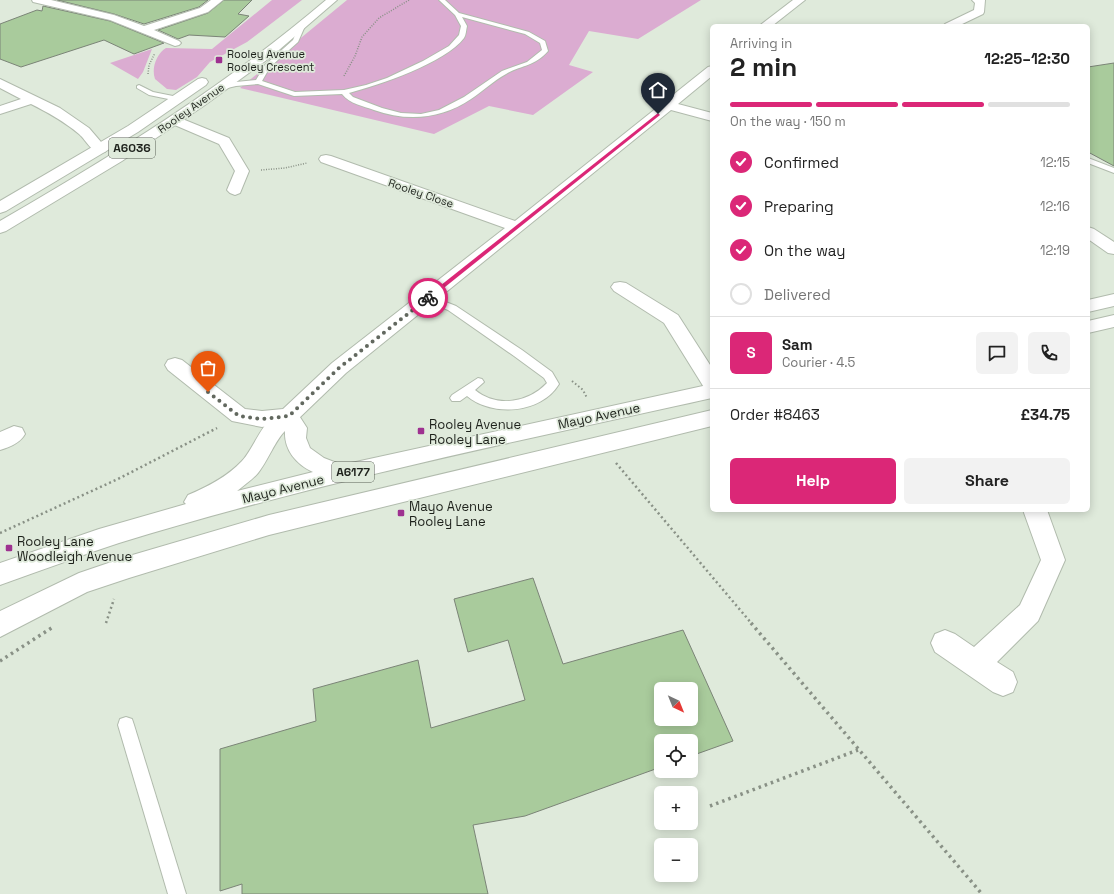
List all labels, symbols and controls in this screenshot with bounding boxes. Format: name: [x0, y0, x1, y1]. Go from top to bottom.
text: Arriving in: [730, 35, 792, 52]
place label: Rooley Avenue Rooley Crescent: [227, 47, 314, 74]
text: 12:25–12:30: [984, 49, 1070, 68]
text: 2 min: [730, 50, 797, 84]
marker: Rooley Avenue Rooley Crescent: [214, 55, 224, 65]
pin: [641, 73, 675, 114]
icon: home: [647, 79, 669, 101]
street label: Rooley Avenue: [155, 80, 227, 136]
text: On the way · 150 m: [730, 113, 846, 130]
road number: A6036: [109, 138, 155, 158]
icon: check: [730, 151, 752, 173]
text: Confirmed: [764, 153, 839, 172]
text: 12:15: [1040, 154, 1070, 171]
street label: Rooley Close: [386, 175, 456, 211]
icon: check: [730, 195, 752, 217]
text: Preparing: [764, 197, 834, 216]
text: 12:16: [1040, 198, 1070, 215]
icon: check: [730, 239, 752, 261]
text: On the way: [764, 241, 845, 260]
text: 12:19: [1040, 242, 1070, 259]
courier: [408, 278, 448, 318]
text: Delivered: [764, 285, 831, 304]
icon: bike: [417, 287, 439, 309]
button: chat: [976, 332, 1018, 374]
button: phone: [1028, 332, 1070, 374]
text: Sam: [782, 335, 813, 354]
text: S: [746, 343, 756, 362]
pin: [191, 351, 225, 392]
text: Courier · 4.5: [782, 354, 855, 371]
icon: bag: [197, 357, 219, 379]
street label: Mayo Avenue: [556, 399, 642, 433]
text: Order #8463: [730, 405, 820, 424]
text: £34.75: [1020, 405, 1070, 424]
place label: Rooley Avenue Rooley Lane: [429, 416, 521, 448]
marker: Rooley Avenue Rooley Lane: [416, 426, 426, 436]
button: Help: [730, 458, 896, 504]
button: Share: [904, 458, 1070, 504]
road number: A6177: [332, 462, 374, 482]
street label: Mayo Avenue: [240, 471, 326, 507]
place label: Mayo Avenue Rooley Lane: [409, 498, 493, 530]
marker: Mayo Avenue Rooley Lane: [396, 508, 406, 518]
place label: Rooley Lane Woodleigh Avenue: [17, 533, 132, 565]
marker: Rooley Lane Woodleigh Avenue: [4, 543, 14, 553]
north arrow: [654, 682, 698, 726]
map controls: [654, 682, 698, 882]
button: locate: [654, 734, 698, 778]
button: +: [654, 786, 698, 830]
button: −: [654, 838, 698, 882]

